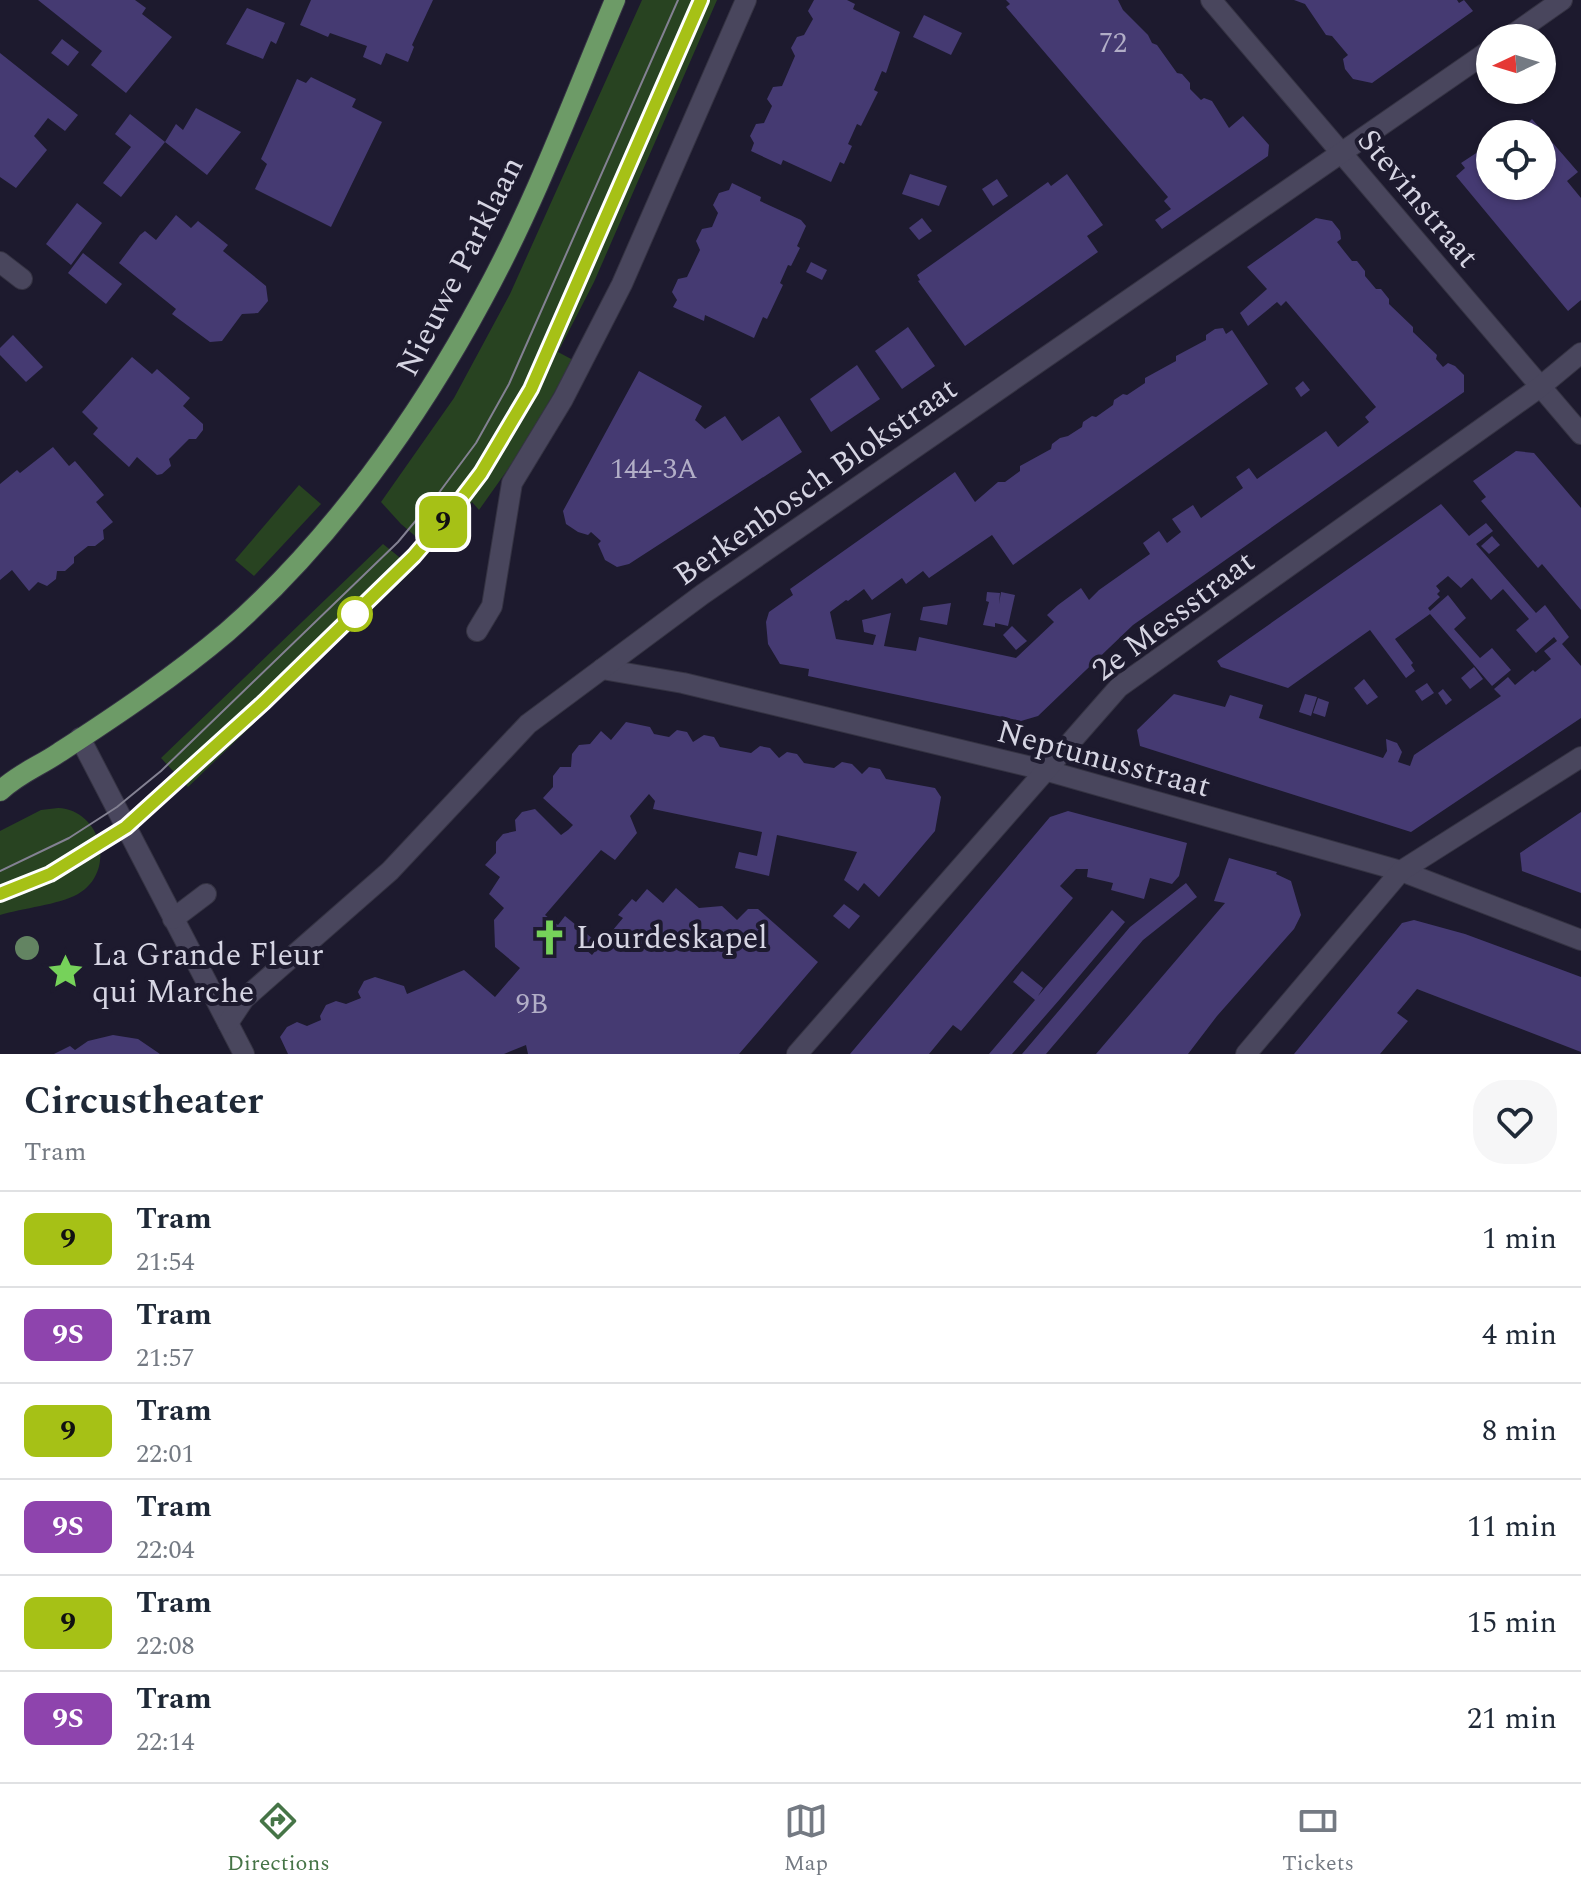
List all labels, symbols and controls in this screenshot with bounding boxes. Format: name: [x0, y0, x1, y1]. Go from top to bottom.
house number: 72: [1099, 22, 1127, 65]
north arrow: [1476, 24, 1556, 104]
map controls: [1476, 24, 1556, 200]
street label: Stevinstraat: [1345, 119, 1491, 279]
button: locate: [1476, 120, 1556, 200]
street label: Nieuwe Parklaan: [384, 148, 537, 385]
street label: Berkenbosch Blokstraat: [664, 365, 968, 599]
house number: 144-3A: [610, 448, 698, 491]
line badge: 9: [417, 496, 469, 548]
text: 9: [435, 500, 451, 543]
street label: 2e Messstraat: [1082, 538, 1266, 694]
unlabelled marker: [338, 597, 372, 631]
street label: Neptunusstraat: [991, 707, 1216, 812]
place label: Lourdeskapel: [576, 914, 768, 963]
church icon: Lourdeskapel: [531, 918, 569, 956]
place label: La Grande Fleur qui Marche: [92, 931, 324, 1017]
place icon: La Grande Fleur qui Marche: [47, 953, 85, 991]
house number: 9B: [516, 983, 548, 1026]
text: Circustheater: [24, 1073, 263, 1131]
button: heart: [1473, 1080, 1557, 1164]
text: Tram: [24, 1132, 86, 1172]
text: Tram: [136, 1196, 212, 1242]
text: 1 min: [1482, 1216, 1557, 1262]
text: 9: [60, 1217, 76, 1260]
text: 21:54: [136, 1242, 195, 1282]
text: Tram: [136, 1292, 212, 1338]
text: 4 min: [1482, 1312, 1557, 1358]
text: 9S: [52, 1313, 84, 1356]
text: 21:57: [136, 1338, 195, 1378]
text: Tram: [136, 1388, 212, 1434]
text: 8 min: [1482, 1408, 1557, 1454]
text: 9: [60, 1409, 76, 1452]
text: 22:01: [136, 1434, 195, 1474]
text: Tram: [136, 1484, 212, 1530]
text: 11 min: [1467, 1504, 1557, 1550]
text: 9S: [52, 1505, 84, 1548]
text: 22:04: [136, 1530, 195, 1570]
text: Tram: [136, 1580, 212, 1626]
text: 15 min: [1467, 1600, 1557, 1646]
text: 9: [60, 1601, 76, 1644]
text: 22:08: [136, 1626, 195, 1666]
text: Tram: [136, 1676, 212, 1722]
text: 21 min: [1467, 1696, 1557, 1742]
text: 9S: [52, 1697, 84, 1740]
text: 22:14: [136, 1722, 195, 1762]
tab: Directions: [227, 1799, 330, 1880]
tab: Map: [784, 1799, 828, 1880]
tab: Tickets: [1282, 1799, 1354, 1880]

